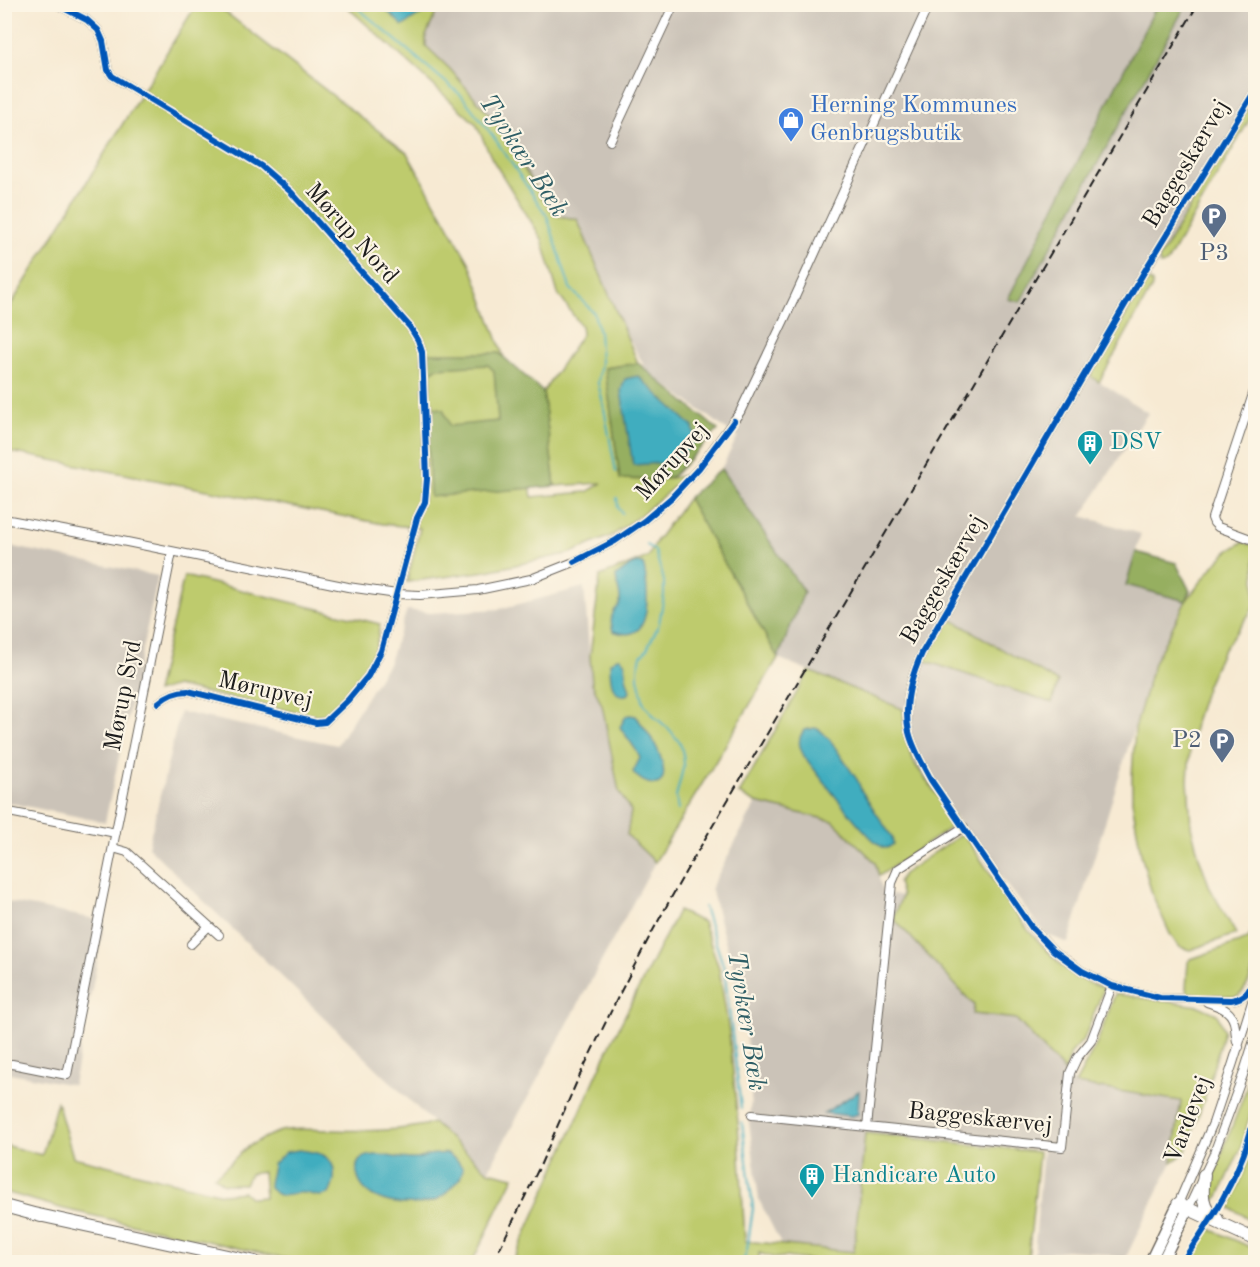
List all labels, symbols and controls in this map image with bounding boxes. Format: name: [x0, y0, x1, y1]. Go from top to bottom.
water label: Tyvkær Bæk: [474, 90, 572, 222]
place label: Herning Kommunes Genbrugsbutik: [810, 94, 1017, 146]
street label: Baggeskærvej: [1139, 96, 1235, 232]
shop icon: Herning Kommunes Genbrugsbutik: [776, 105, 806, 143]
street label: Mørup Nord: [300, 179, 402, 289]
parking icon: P3: [1199, 201, 1229, 239]
place label: P3: [1199, 242, 1229, 266]
street label: Mørupvej: [632, 418, 714, 506]
building icon: DSV: [1075, 428, 1105, 466]
place label: DSV: [1110, 431, 1162, 455]
street label: Baggeskærvej: [897, 511, 991, 649]
street label: Mørup Syd: [101, 638, 147, 754]
street label: Mørupvej: [215, 668, 315, 714]
parking icon: P2: [1207, 726, 1237, 764]
place label: P2: [1172, 729, 1202, 753]
water label: Tyvkær Bæk: [722, 949, 770, 1093]
street label: Vardevej: [1161, 1073, 1217, 1167]
street label: Baggeskærvej: [907, 1099, 1053, 1139]
building icon: Handicare Auto: [797, 1161, 827, 1199]
place label: Handicare Auto: [832, 1164, 996, 1188]

